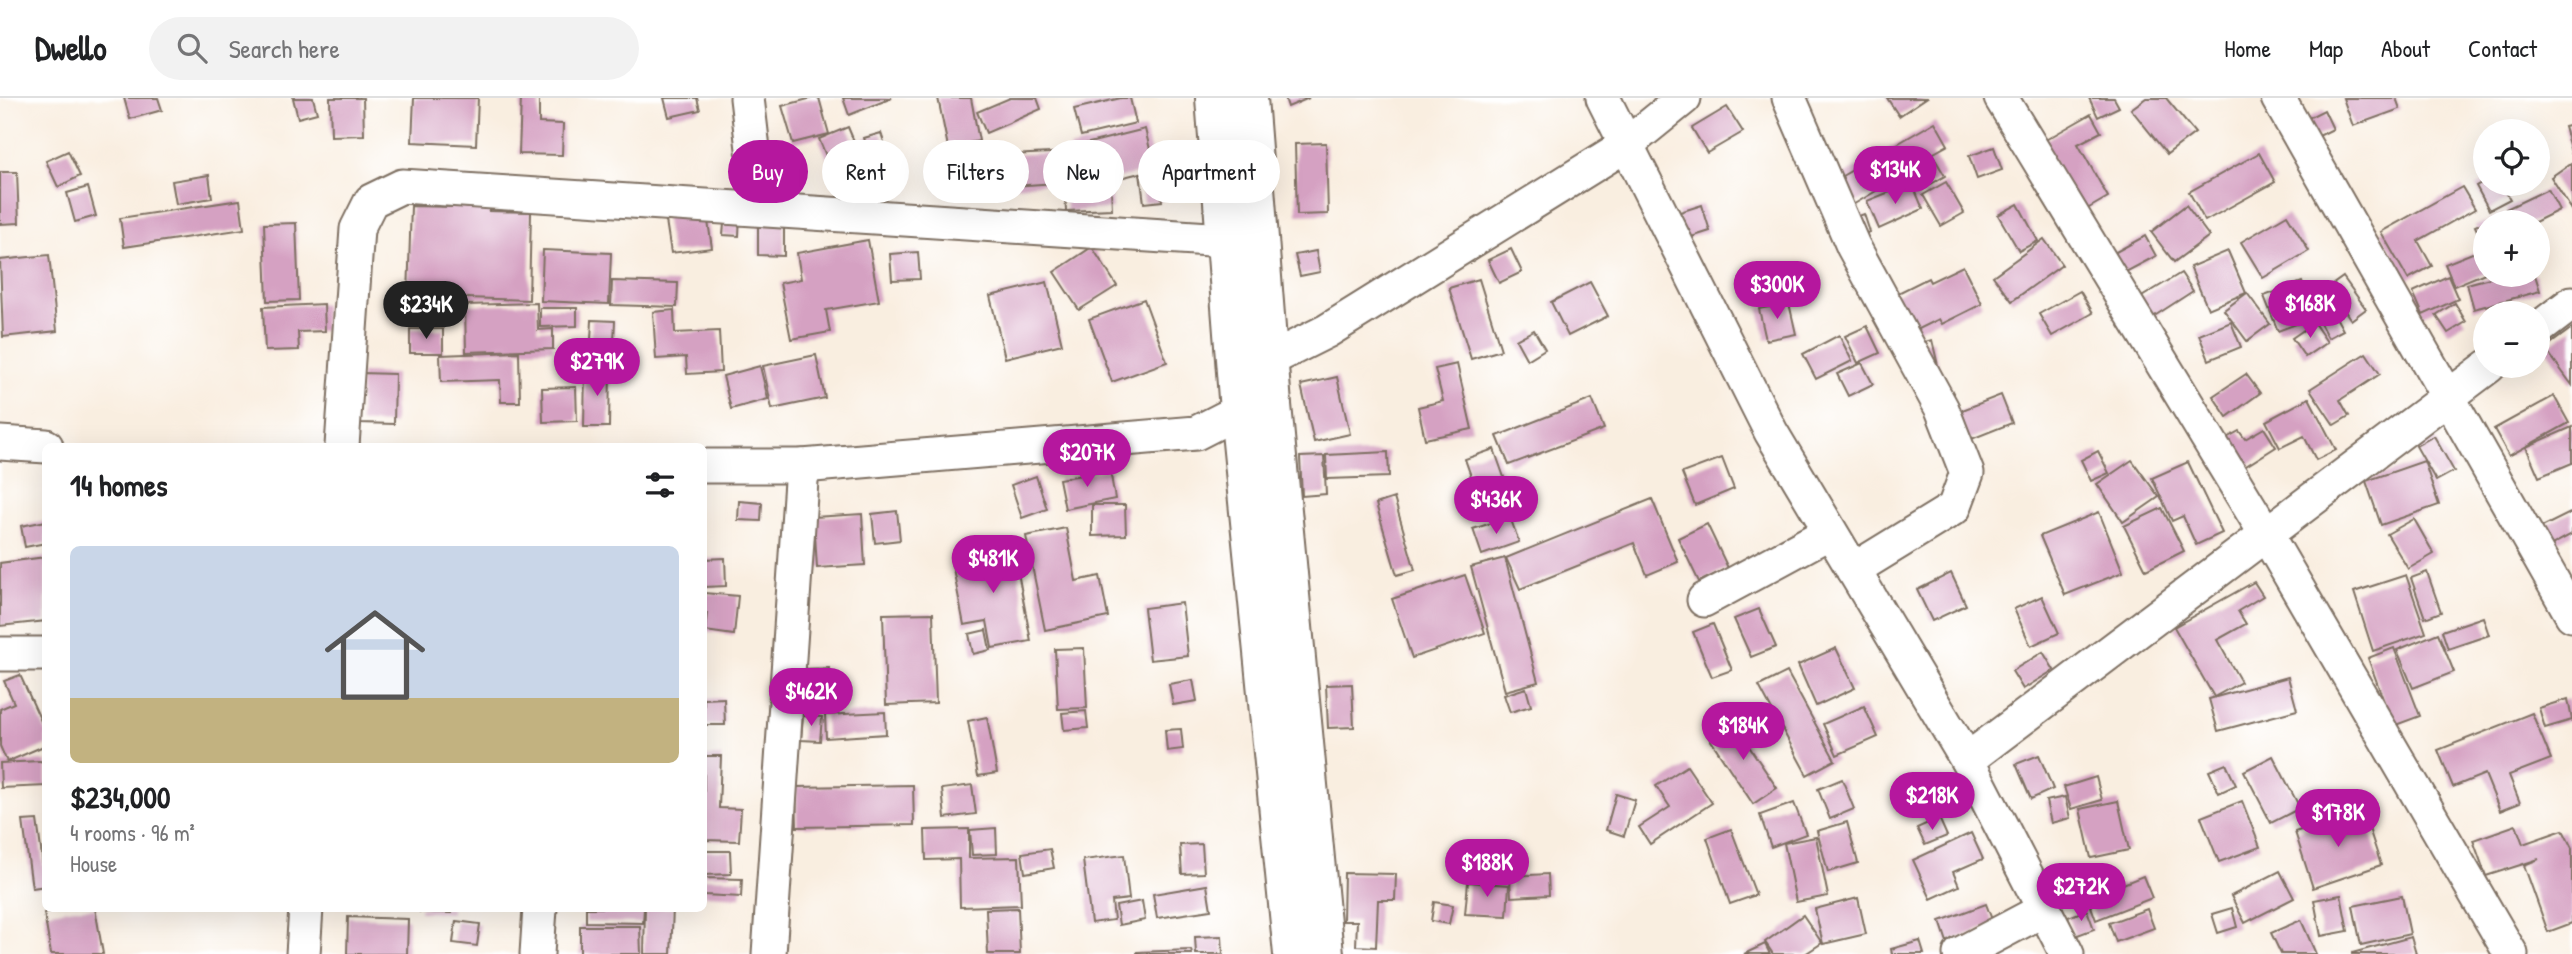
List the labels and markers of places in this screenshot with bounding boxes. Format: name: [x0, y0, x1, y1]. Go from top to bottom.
pin: $134K: [1846, 146, 1944, 206]
pin: $300K: [1728, 262, 1826, 321]
pin: $168K: [2261, 280, 2359, 340]
pin: $234K: [377, 282, 475, 341]
pin: $279K: [548, 338, 646, 398]
pin: $207K: [1038, 430, 1136, 489]
pin: $436K: [1447, 476, 1545, 536]
pin: $481K: [944, 536, 1042, 595]
pin: $462K: [762, 668, 860, 728]
pin: $184K: [1694, 702, 1792, 762]
pin: $218K: [1883, 772, 1981, 832]
pin: $178K: [2289, 790, 2387, 849]
pin: $188K: [1438, 840, 1536, 899]
pin: $272K: [2032, 864, 2130, 923]

